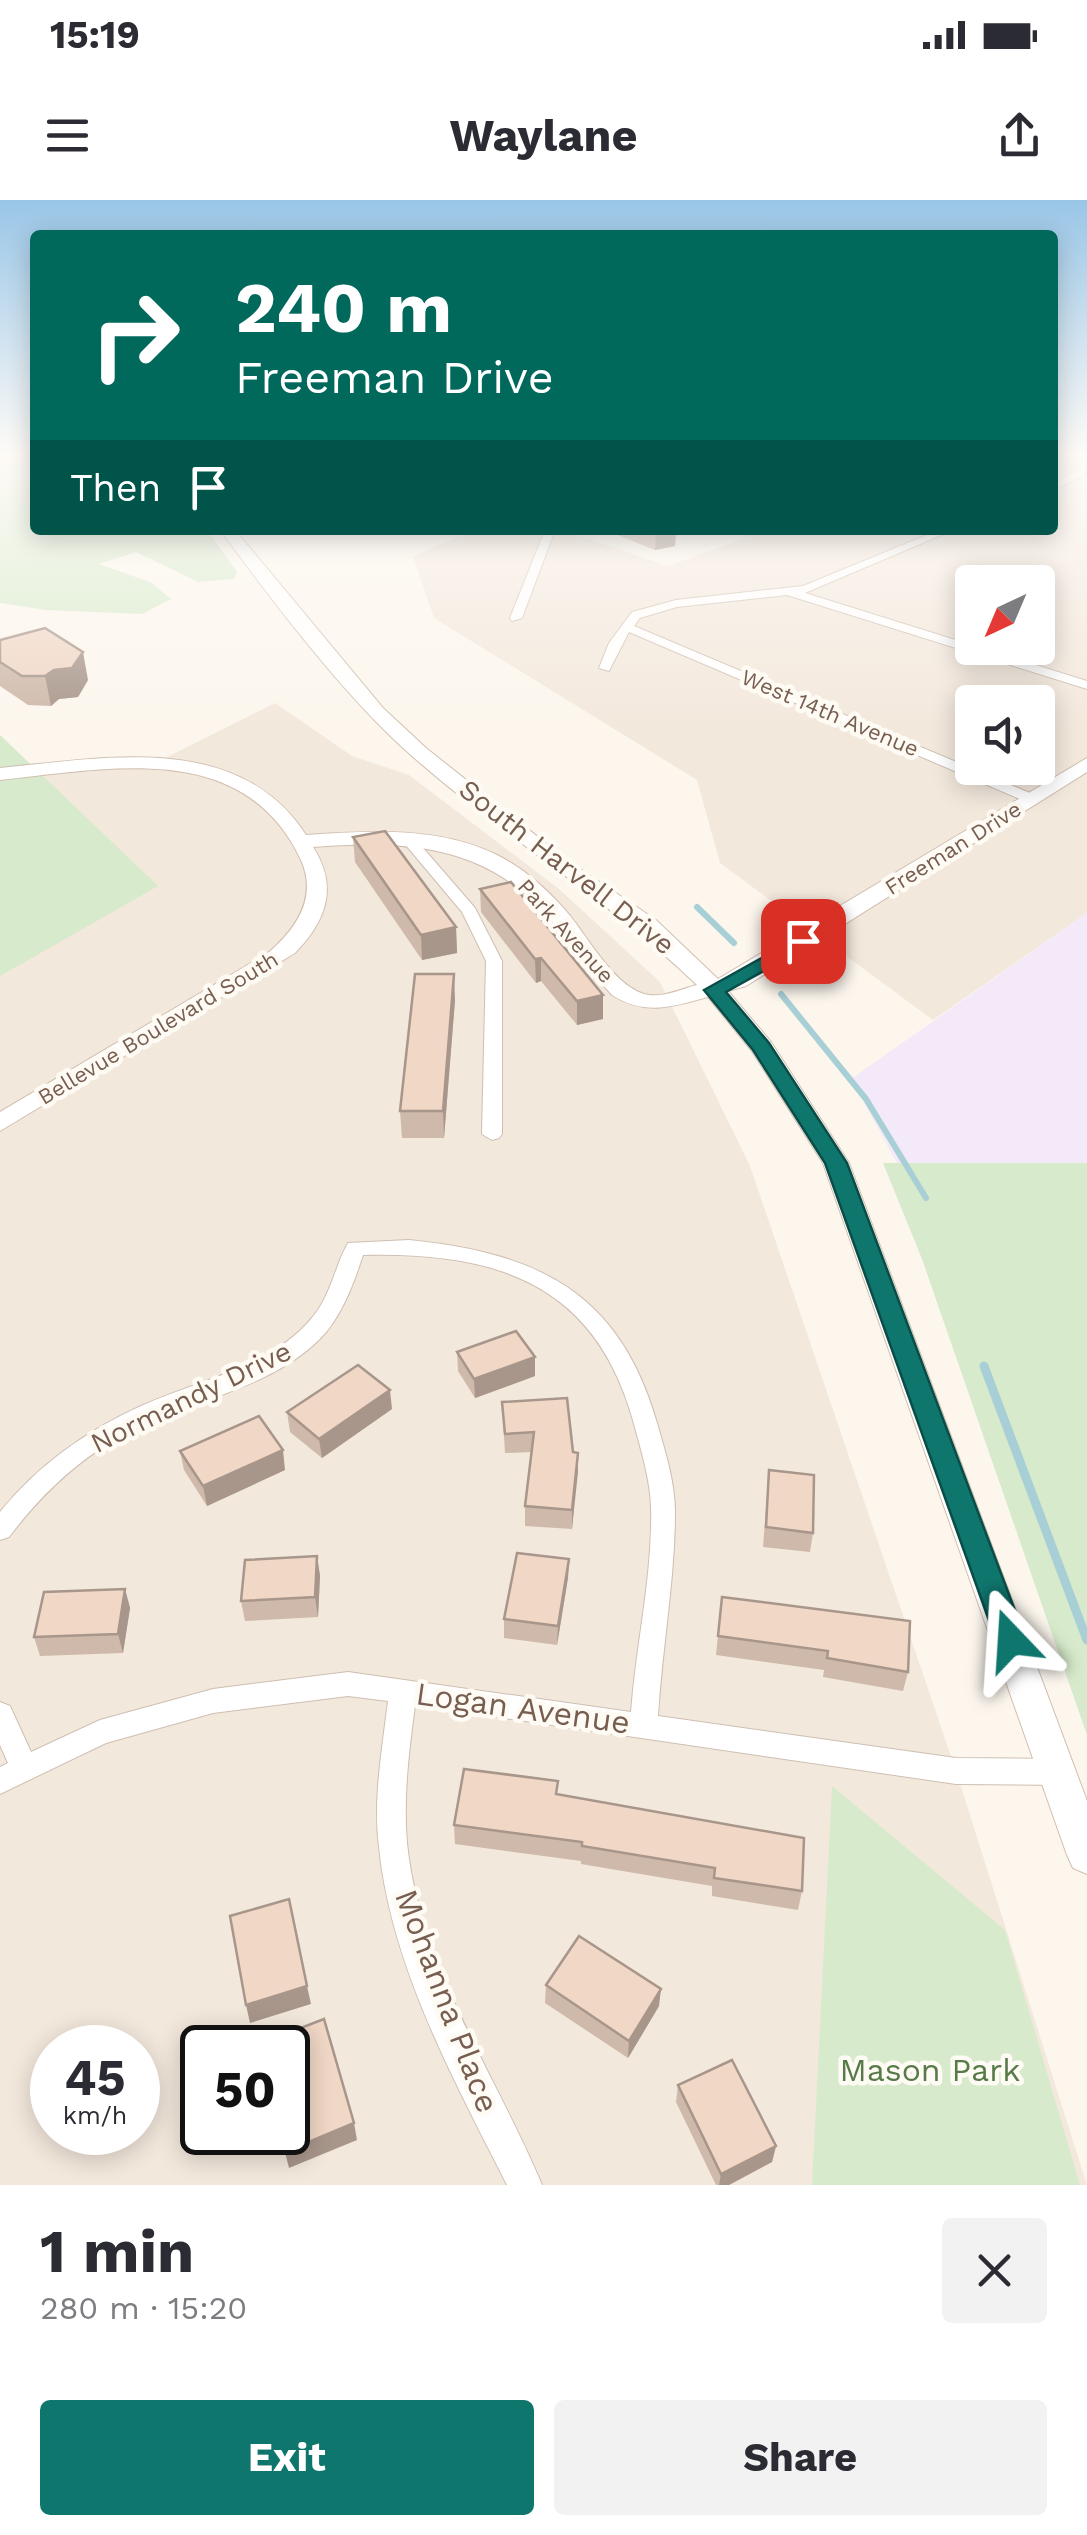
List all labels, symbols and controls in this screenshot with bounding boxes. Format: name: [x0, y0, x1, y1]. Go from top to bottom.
text: 15:19: [50, 13, 140, 57]
icon: menu: [40, 108, 95, 163]
icon: share: [992, 108, 1047, 163]
text: Waylane: [449, 109, 638, 162]
text: 240 m: [235, 267, 452, 349]
icon: right: [70, 270, 200, 400]
text: Freeman Drive: [235, 351, 554, 404]
icon: arrive: [181, 460, 236, 515]
text: Then: [70, 466, 161, 510]
north arrow: [955, 565, 1055, 665]
map controls: [955, 565, 1055, 785]
street label: West 14th Avenue: [738, 664, 922, 762]
button: sound: [955, 685, 1055, 785]
street label: South Harvell Drive: [453, 773, 681, 961]
street label: Freeman Drive: [880, 796, 1026, 900]
street label: Park Avenue: [513, 874, 619, 988]
pin: [761, 899, 846, 984]
icon: arrive: [776, 914, 831, 969]
street label: Bellevue Boulevard South: [33, 946, 283, 1110]
street label: Normandy Drive: [85, 1334, 297, 1460]
position arrow: [959, 1588, 1063, 1692]
street label: Logan Avenue: [414, 1674, 632, 1742]
street label: Mohanna Place: [387, 1884, 507, 2118]
speed limit sign: 50: [180, 2025, 310, 2155]
text: 45: [64, 2048, 126, 2107]
park label: Mason Park: [840, 2051, 1020, 2089]
text: km/h: [63, 2101, 127, 2130]
text: 1 min: [40, 2216, 194, 2287]
button: close: [942, 2218, 1047, 2323]
text: 280 m · 15:20: [40, 2289, 247, 2327]
button: Exit: [40, 2400, 534, 2515]
button: Share: [554, 2400, 1047, 2515]

